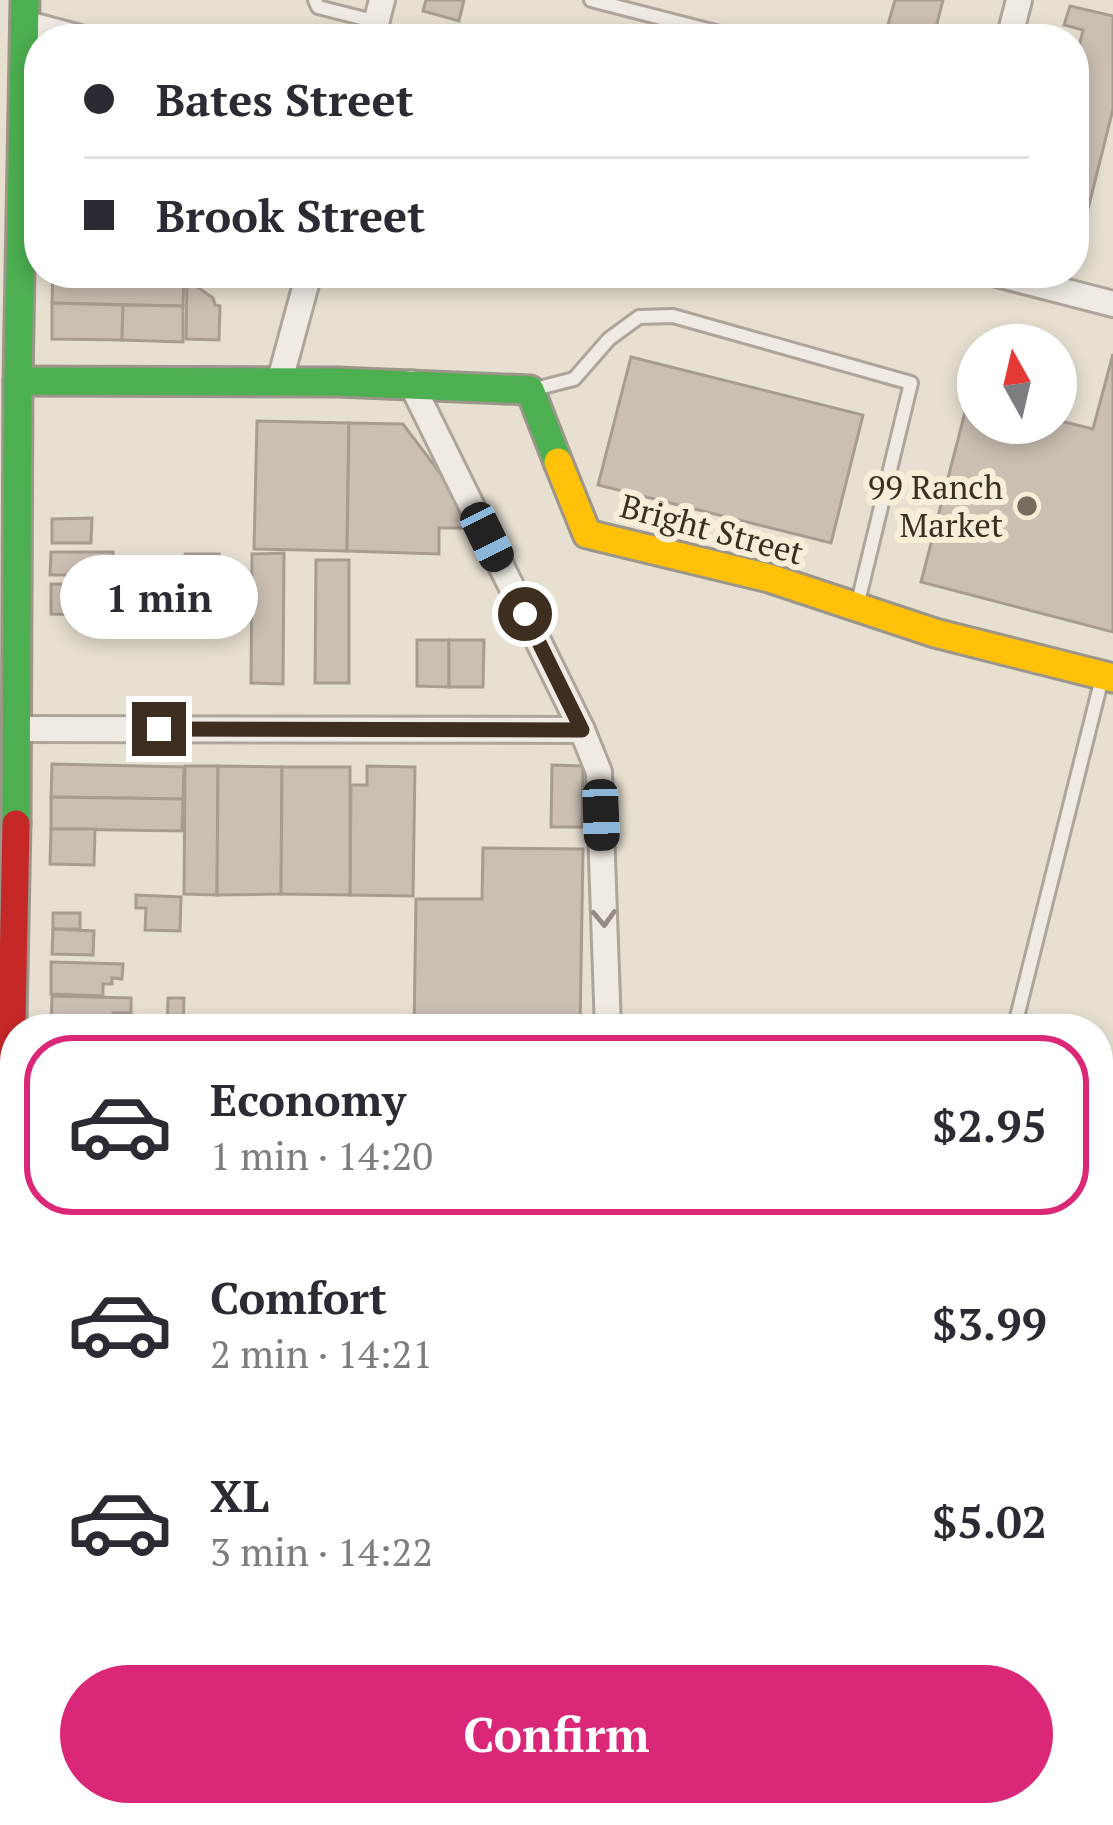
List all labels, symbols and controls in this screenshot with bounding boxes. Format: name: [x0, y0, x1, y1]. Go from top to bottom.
text: Bates Street: [156, 69, 414, 129]
text: Brook Street: [156, 185, 425, 245]
north arrow: [957, 324, 1077, 444]
map controls: [957, 324, 1077, 444]
place label: 99 Ranch Market: [868, 465, 1003, 546]
street label: Bright Street: [616, 483, 808, 574]
marker: 99 Ranch Market: [1014, 493, 1040, 519]
car: [455, 497, 519, 577]
callout: 1 min: [60, 555, 258, 639]
text: 1 min: [106, 571, 212, 623]
route start: [498, 587, 552, 641]
route end: [132, 702, 186, 756]
car: [582, 778, 620, 852]
one-way arrow: [591, 909, 617, 928]
text: Economy: [210, 1069, 406, 1129]
icon: car: [66, 1071, 174, 1179]
text: $2.95: [932, 1095, 1047, 1155]
text: 1 min · 14:20: [210, 1129, 433, 1181]
text: Comfort: [210, 1267, 387, 1327]
icon: car: [66, 1269, 174, 1377]
text: $3.99: [932, 1293, 1047, 1353]
text: 2 min · 14:21: [210, 1327, 433, 1379]
text: XL: [210, 1465, 269, 1525]
icon: car: [66, 1467, 174, 1575]
text: $5.02: [932, 1491, 1047, 1551]
text: 3 min · 14:22: [210, 1525, 433, 1577]
button: Confirm: [60, 1665, 1053, 1803]

